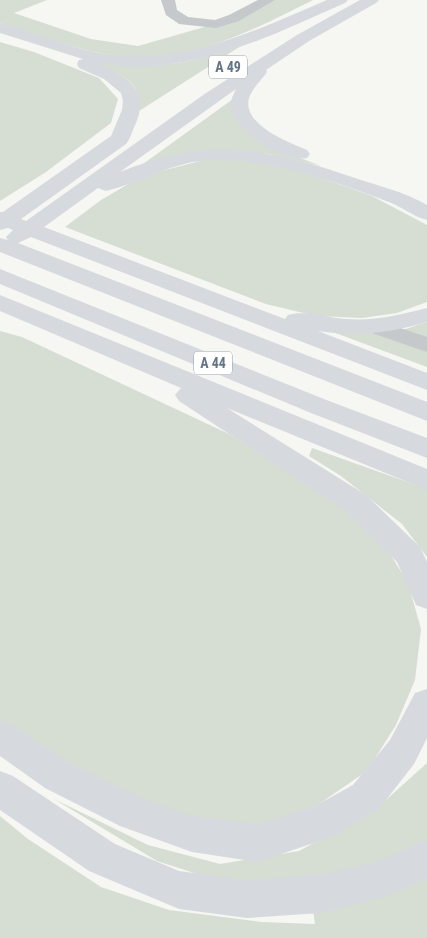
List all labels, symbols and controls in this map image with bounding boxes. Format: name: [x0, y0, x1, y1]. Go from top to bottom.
road number: A 49: [209, 56, 247, 78]
road number: A 44: [194, 352, 232, 374]

